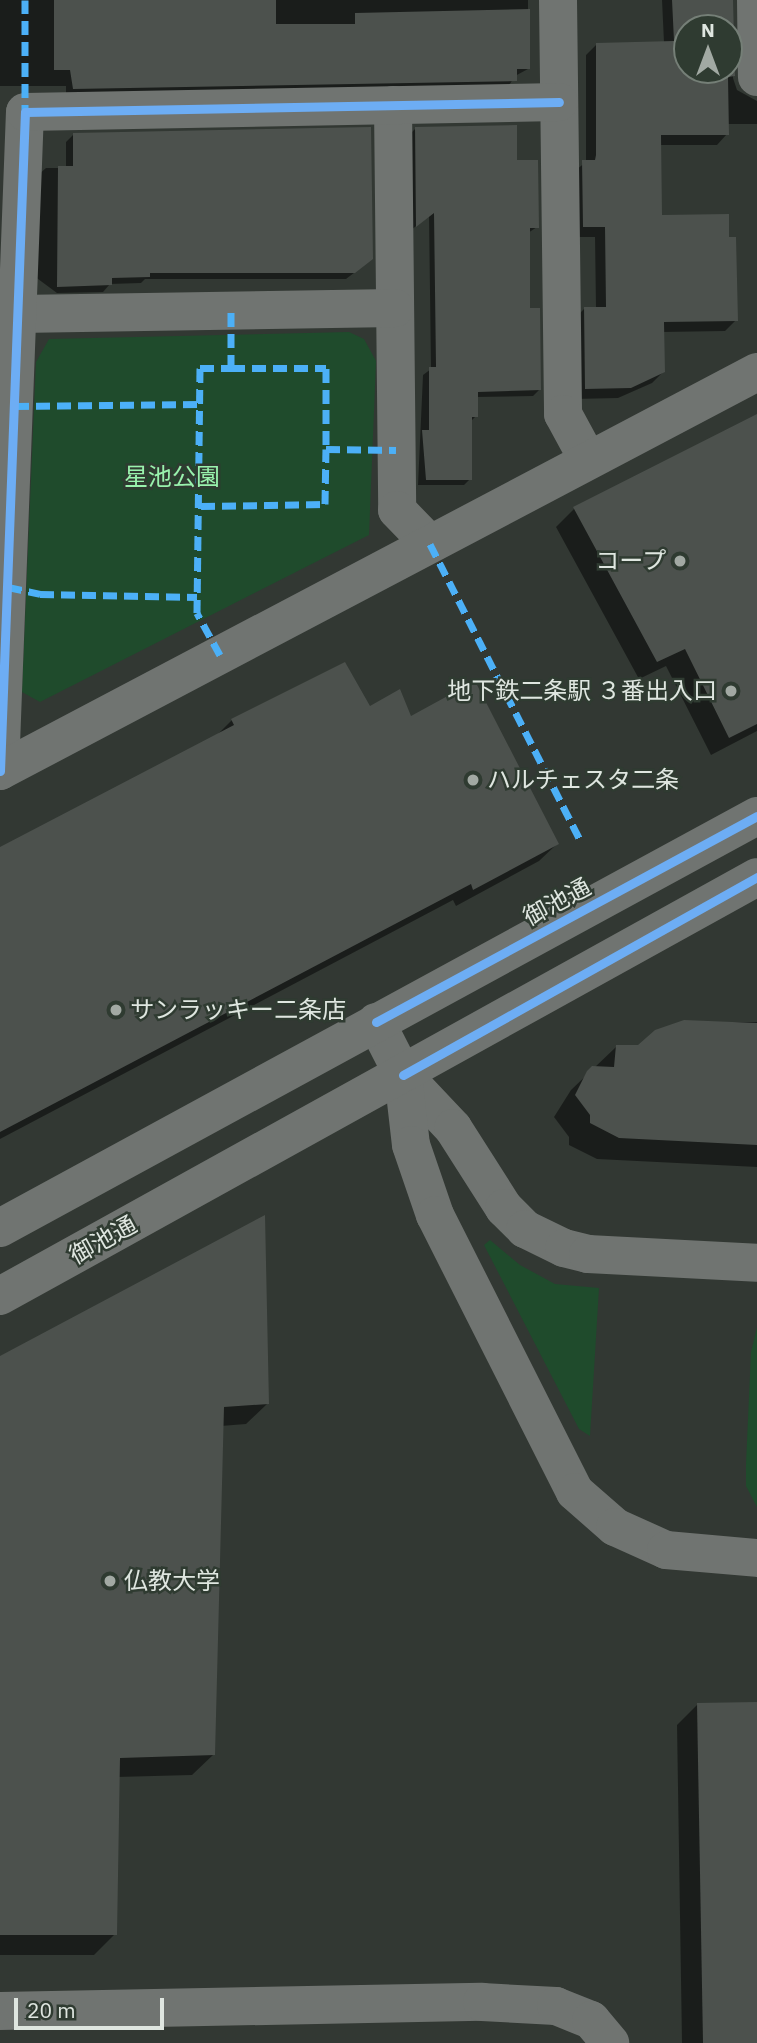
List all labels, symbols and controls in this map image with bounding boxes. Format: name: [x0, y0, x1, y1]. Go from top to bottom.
north arrow: [673, 14, 743, 84]
text: N: [701, 18, 715, 42]
park label: 星池公園: [124, 463, 220, 491]
place label: コープ: [594, 547, 666, 575]
marker: コープ: [672, 553, 688, 569]
place label: 地下鉄二条駅 ３番出入口: [447, 677, 717, 705]
marker: 地下鉄二条駅 ３番出入口: [723, 683, 739, 699]
place label: ハルチェスタ二条: [487, 766, 679, 794]
marker: ハルチェスタ二条: [465, 772, 481, 788]
street label: 御池通: [518, 872, 596, 932]
place label: サンラッキー二条店: [130, 996, 346, 1024]
marker: サンラッキー二条店: [108, 1002, 124, 1018]
street label: 御池通: [65, 1210, 141, 1270]
place label: 仏教大学: [124, 1567, 220, 1595]
marker: 仏教大学: [102, 1573, 118, 1589]
scale bar: [18, 1983, 168, 2027]
text: 20 m: [27, 1996, 76, 2024]

